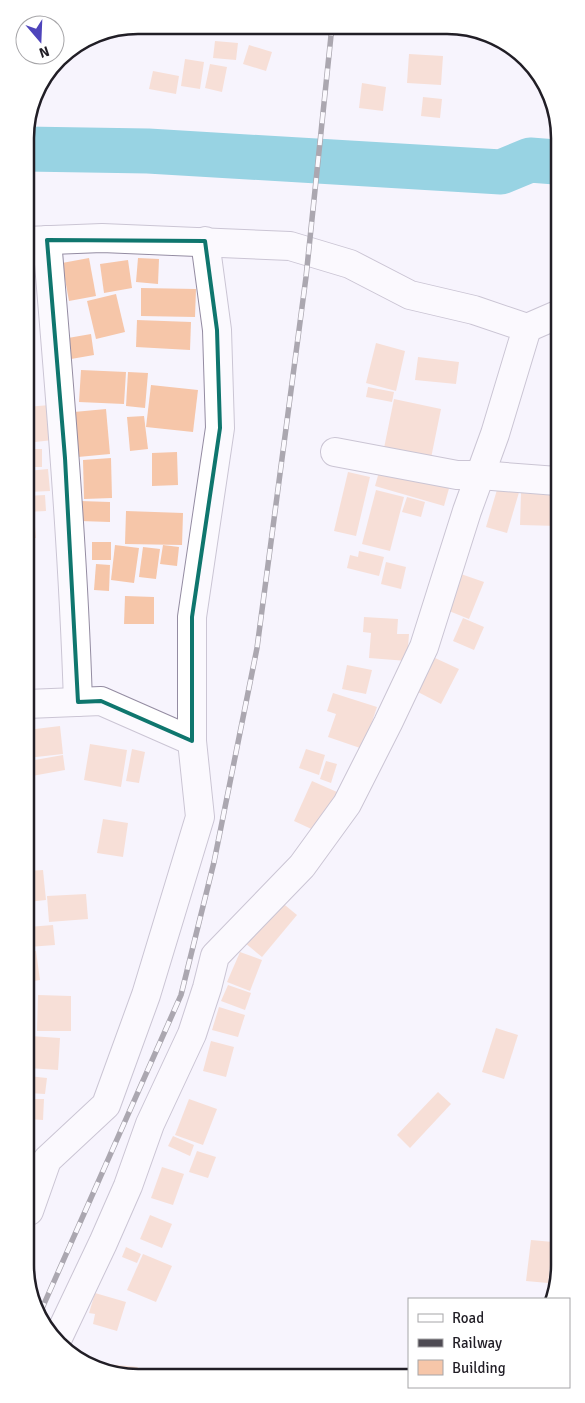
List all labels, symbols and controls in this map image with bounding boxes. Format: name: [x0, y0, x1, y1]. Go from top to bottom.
north arrow: [15, 15, 65, 65]
text: N: [37, 42, 51, 61]
legend: [408, 1298, 570, 1388]
text: Road: [452, 1309, 484, 1327]
text: Railway: [452, 1334, 502, 1352]
text: Building: [452, 1359, 506, 1377]

